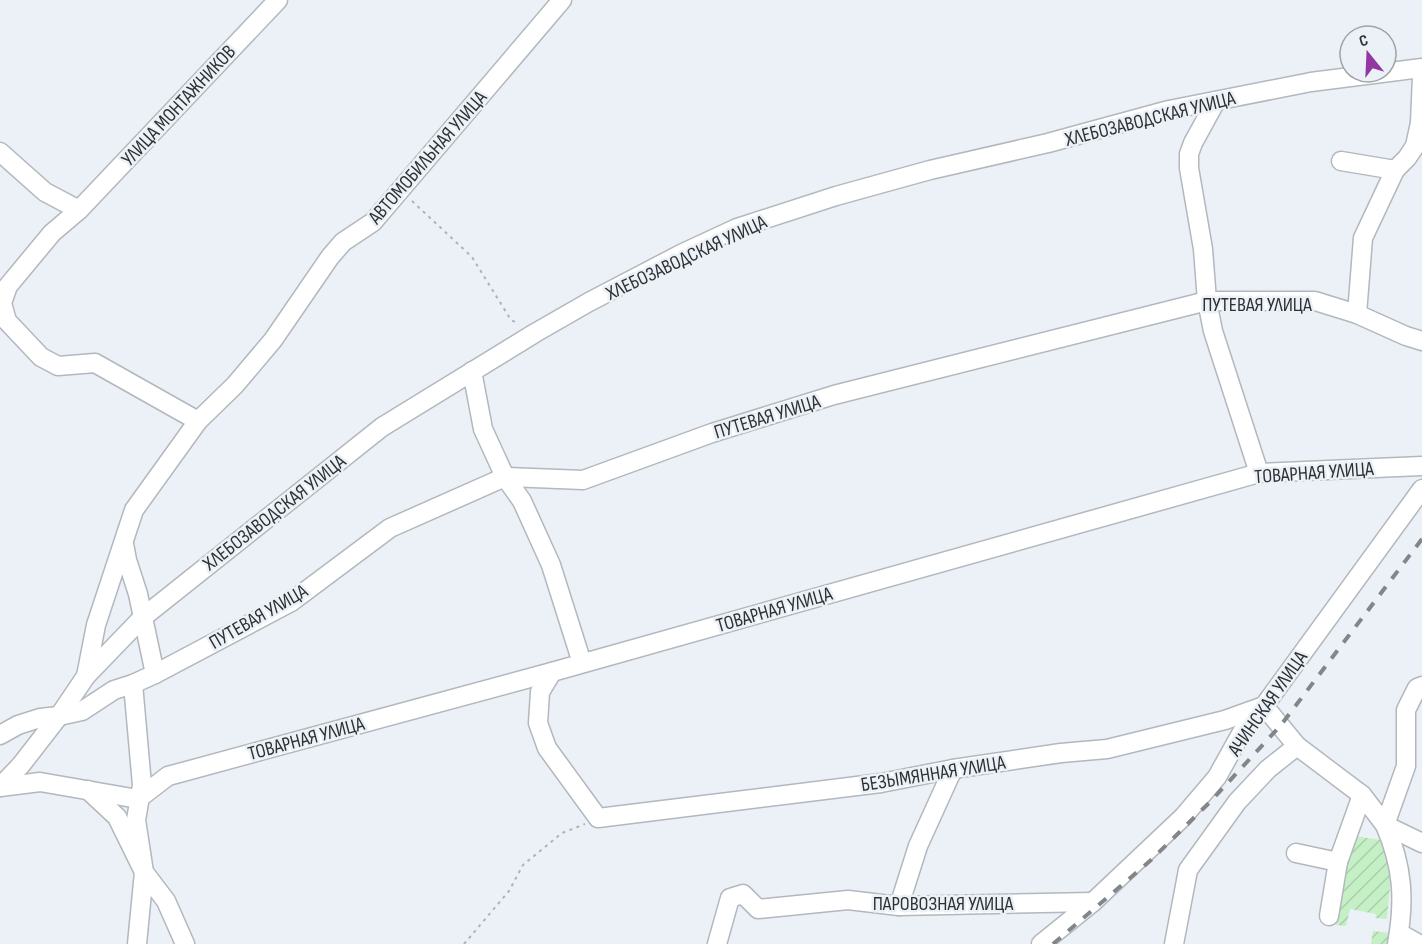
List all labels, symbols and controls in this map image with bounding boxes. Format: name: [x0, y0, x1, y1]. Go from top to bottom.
north arrow: [1338, 24, 1398, 84]
text: С: [1357, 31, 1371, 51]
street label: УЛИЦА МОНТАЖНИКОВ: [117, 40, 241, 171]
street label: АВТОМОБИЛЬНАЯ УЛИЦА: [363, 86, 492, 230]
street label: ХЛЕБОЗАВОДСКАЯ УЛИЦА: [1062, 86, 1238, 152]
street label: ХЛЕБОЗАВОДСКАЯ УЛИЦА: [601, 210, 771, 306]
street label: ПУТЕВАЯ УЛИЦА: [1202, 293, 1312, 317]
street label: ПУТЕВАЯ УЛИЦА: [711, 389, 824, 444]
street label: ХЛЕБОЗАВОДСКАЯ УЛИЦА: [198, 449, 351, 577]
street label: ТОВАРНАЯ УЛИЦА: [1254, 457, 1375, 489]
street label: ПУТЕВАЯ УЛИЦА: [205, 579, 312, 655]
street label: ТОВАРНАЯ УЛИЦА: [714, 582, 835, 638]
street label: АЧИНСКАЯ УЛИЦА: [1222, 646, 1313, 761]
street label: ТОВАРНАЯ УЛИЦА: [245, 712, 368, 766]
street label: БЕЗЫМЯННАЯ УЛИЦА: [859, 751, 1007, 797]
street label: ПАРОВОЗНАЯ УЛИЦА: [873, 892, 1014, 916]

